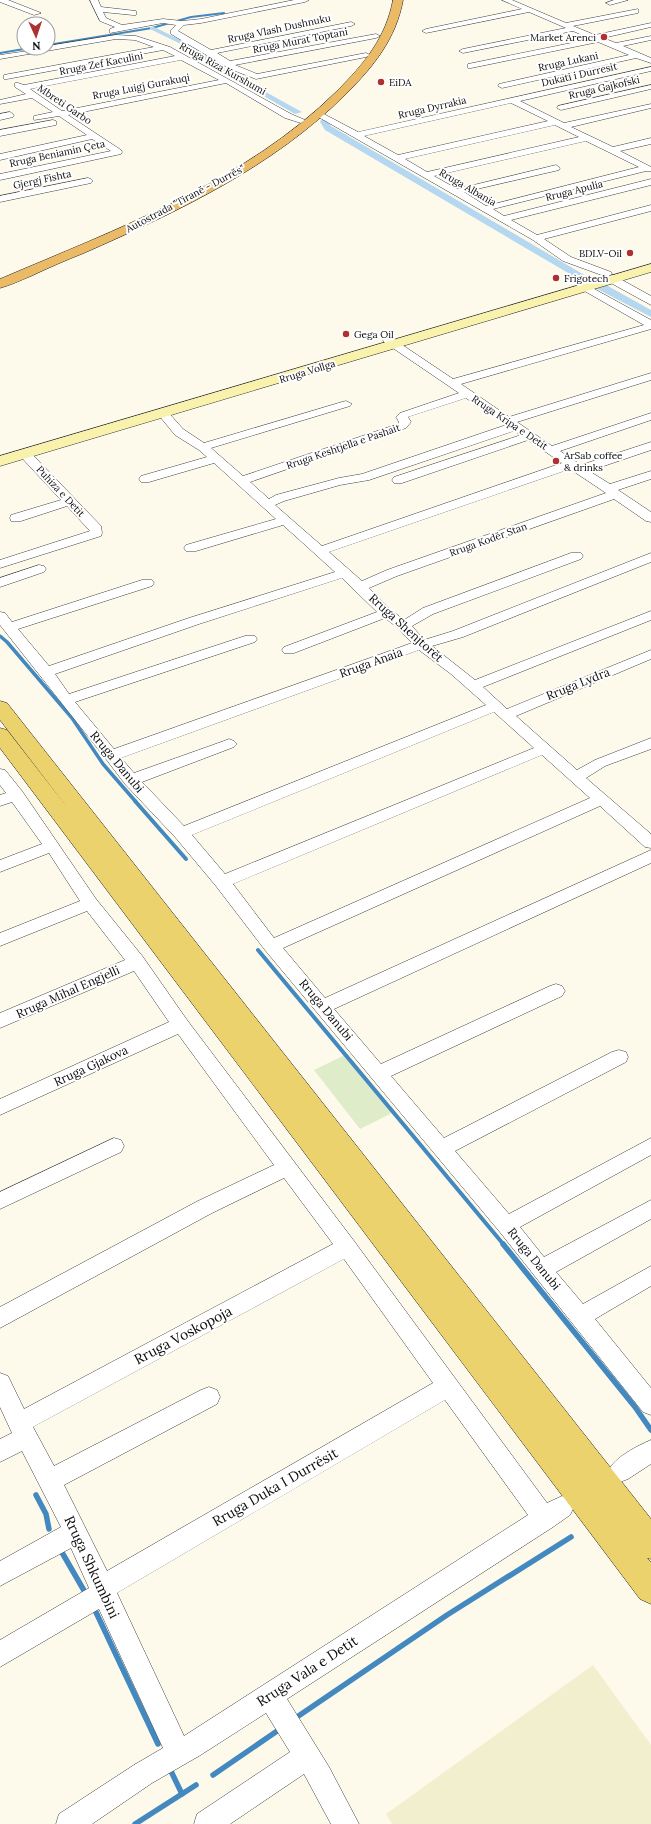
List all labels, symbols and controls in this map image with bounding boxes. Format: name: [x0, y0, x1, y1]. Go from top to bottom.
street label: Rruga Vlash Dushnuku: [226, 11, 332, 46]
north arrow: [16, 16, 56, 56]
street label: Rruga Murat Toptani: [251, 25, 349, 56]
place label: Market Arenci: [530, 31, 596, 44]
marker: Market Arenci: [599, 32, 609, 42]
text: N: [31, 39, 41, 53]
street label: Rruga Riza Kurshumi: [177, 39, 269, 98]
street label: Rruga Zef Kaculini: [58, 49, 144, 78]
street label: Rruga Lukani: [537, 49, 600, 74]
street label: Dukati i Durresit: [540, 59, 618, 90]
street label: Rruga Luigj Gurakuqi: [91, 71, 191, 102]
street label: Rruga Gajkofski: [567, 73, 641, 102]
place label: EiDA: [389, 76, 412, 89]
marker: EiDA: [376, 77, 386, 87]
street label: Mbreti Garbo: [35, 82, 94, 127]
street label: Rruga Dyrrakia: [397, 93, 468, 122]
street label: Rruga Beniamin Çeta: [8, 137, 106, 170]
street label: Autostrada "Tiranë - Durrës": [123, 162, 247, 236]
street label: Rruga Albania: [437, 166, 499, 209]
street label: Gjergj Fishta: [12, 167, 72, 192]
street label: Rruga Apulia: [544, 177, 604, 204]
place label: BDLV-Oil: [579, 247, 622, 260]
marker: BDLV-Oil: [625, 248, 635, 258]
place label: Frigotech: [564, 272, 608, 285]
marker: Frigotech: [551, 273, 561, 283]
place label: Gega Oil: [354, 328, 394, 341]
marker: Gega Oil: [341, 329, 351, 339]
street label: Rruga Vollga: [277, 357, 337, 386]
street label: Rruga Kripa e Detit: [469, 392, 550, 453]
street label: Rruga Keshtjella e Pashait: [285, 421, 402, 472]
place label: ArSab coffee & drinks: [563, 449, 623, 474]
marker: ArSab coffee & drinks: [551, 456, 561, 466]
street label: Puhiza e Detit: [34, 463, 88, 520]
street label: Rruga Kodër Stan: [448, 519, 529, 560]
street label: Rruga Shenjtorët: [366, 590, 447, 665]
street label: Rruga Anaia: [337, 644, 405, 681]
street label: Rruga Lydra: [544, 664, 612, 703]
street label: Rruga Danubi: [87, 728, 147, 796]
street label: Rruga Mihal Engjelli: [14, 962, 122, 1021]
street label: Rruga Danubi: [296, 976, 356, 1044]
street label: Rruga Gjakova: [51, 1042, 130, 1089]
street label: Rruga Danubi: [505, 1225, 564, 1293]
street label: Rruga Voskopoja: [131, 1302, 235, 1368]
street label: Rruga Duka I Durrësit: [209, 1443, 341, 1530]
street label: Rruga Shkumbini: [60, 1513, 124, 1621]
street label: Rruga Vala e Detit: [253, 1631, 361, 1710]

